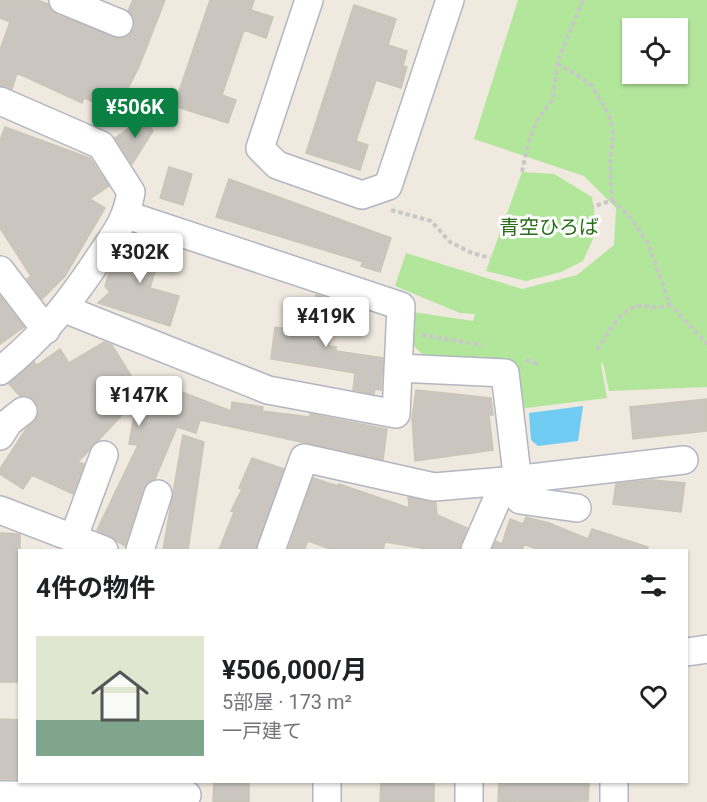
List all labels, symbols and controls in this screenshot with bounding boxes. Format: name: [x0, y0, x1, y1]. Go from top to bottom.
map controls: [622, 18, 688, 84]
button: locate: [622, 18, 688, 84]
pin: ¥506K: [93, 88, 177, 139]
text: ¥506K: [106, 95, 164, 119]
park label: 青空ひろば: [499, 215, 599, 239]
pin: ¥302K: [98, 233, 182, 284]
text: ¥302K: [111, 240, 169, 264]
pin: ¥419K: [284, 297, 368, 348]
text: ¥419K: [297, 304, 355, 328]
pin: ¥147K: [97, 376, 181, 427]
text: ¥147K: [110, 383, 168, 407]
icon: filters: [637, 569, 670, 602]
text: 4件の物件: [36, 573, 155, 603]
text: ¥506,000/月: [222, 655, 368, 685]
icon: home: [84, 660, 156, 732]
icon: heart: [637, 680, 670, 713]
text: 5部屋 · 173 m²: [222, 690, 352, 714]
text: 一戸建て: [222, 719, 302, 743]

